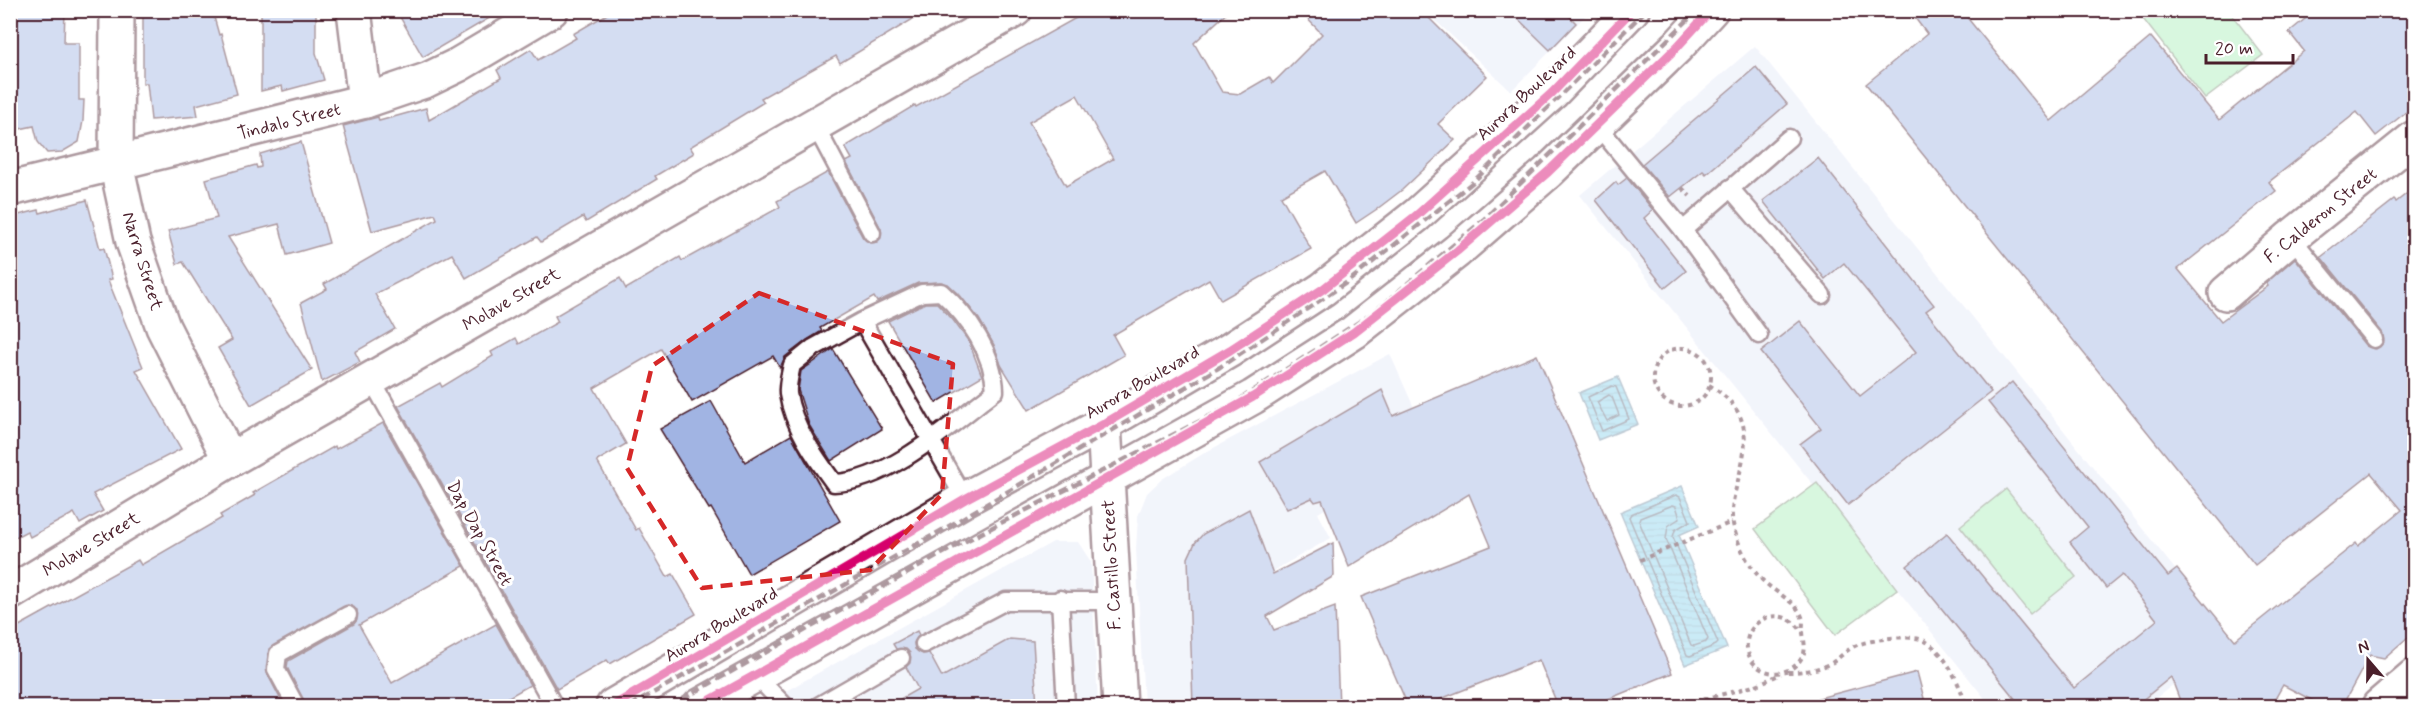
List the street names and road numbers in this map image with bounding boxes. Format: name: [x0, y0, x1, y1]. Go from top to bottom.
street label: Aurora Boulevard: [1472, 41, 1582, 146]
street label: Tindalo Street: [235, 98, 344, 146]
street label: F. Calderon Street: [2259, 162, 2382, 269]
street label: Narra Street: [116, 209, 169, 314]
street label: Molave Street: [458, 262, 565, 338]
street label: Aurora Boulevard: [1081, 340, 1204, 425]
street label: Dap Dap Street: [440, 477, 518, 591]
street label: F. Castillo Street: [1097, 499, 1127, 631]
street label: Molave Street: [39, 506, 145, 583]
street label: Aurora Boulevard: [660, 582, 783, 668]

